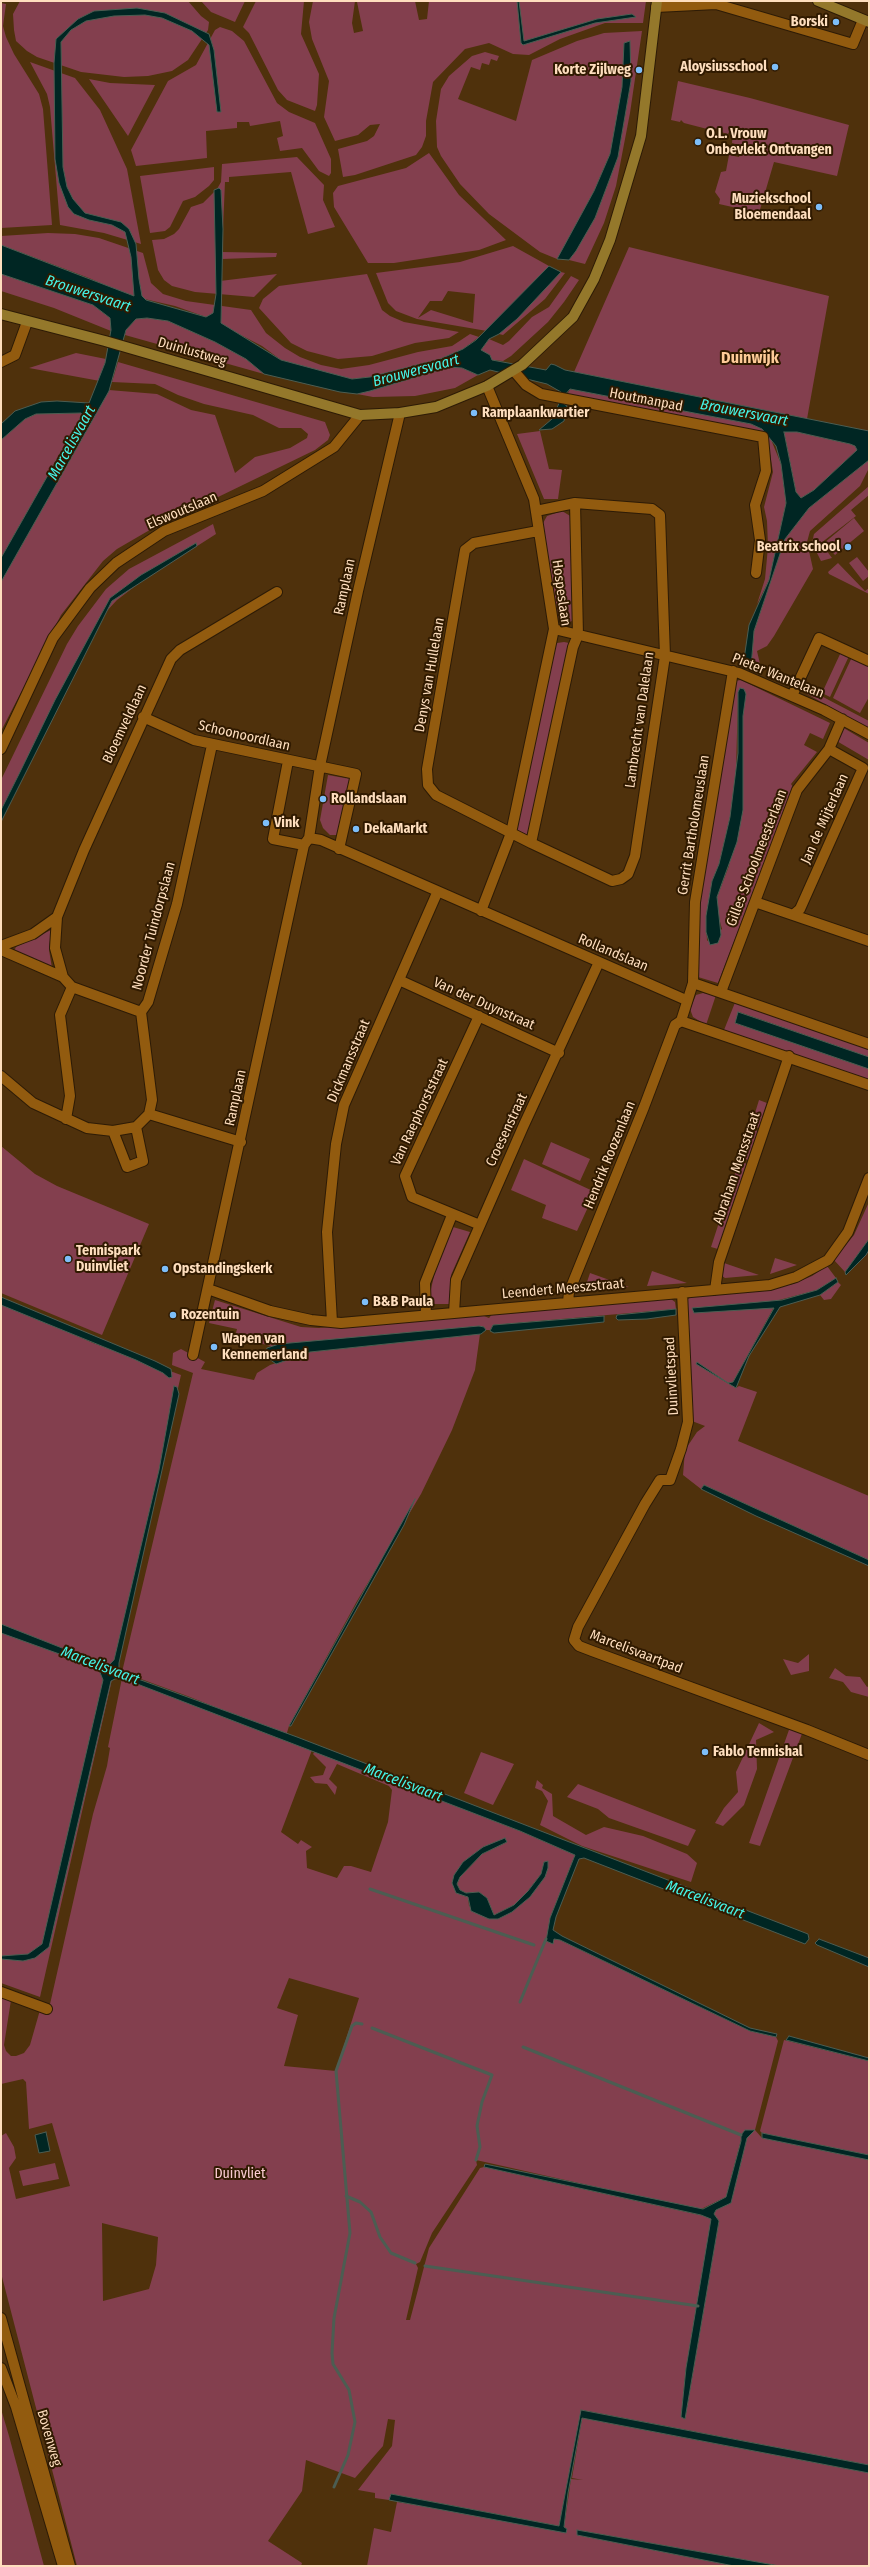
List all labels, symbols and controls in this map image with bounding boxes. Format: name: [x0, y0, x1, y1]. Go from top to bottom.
place label: Borski: [791, 14, 828, 30]
marker: Borski: [831, 17, 841, 27]
place label: Aloysiusschool: [680, 59, 767, 75]
place label: Korte Zijlweg: [554, 62, 631, 78]
marker: Aloysiusschool: [770, 62, 780, 72]
marker: Korte Zijlweg: [634, 65, 644, 75]
place label: O.L. Vrouw Onbevlekt Ontvangen: [706, 126, 832, 158]
marker: O.L. Vrouw Onbevlekt Ontvangen: [693, 137, 703, 147]
place label: Muziekschool Bloemendaal: [732, 191, 811, 224]
marker: Muziekschool Bloemendaal: [814, 202, 824, 212]
water label: Brouwersvaart: [43, 272, 133, 316]
street label: Duinlustweg: [156, 334, 228, 370]
district label: Duinwijk: [721, 349, 779, 369]
water label: Brouwersvaart: [371, 351, 461, 391]
street label: Houtmanpad: [608, 385, 684, 415]
water label: Brouwersvaart: [699, 396, 789, 430]
water label: Marcelisvaart: [44, 403, 100, 483]
place label: Ramplaankwartier: [482, 405, 589, 421]
marker: Ramplaankwartier: [469, 408, 479, 418]
street label: Elswoutslaan: [144, 489, 220, 533]
place label: Beatrix school: [757, 539, 840, 555]
marker: Beatrix school: [843, 542, 853, 552]
street label: Ramplaan: [331, 557, 359, 617]
street label: Hospeslaan: [548, 559, 574, 627]
street label: Denys van Hullelaan: [412, 616, 448, 734]
street label: Pieter Wantelaan: [730, 650, 826, 702]
street label: Lambrecht van Dalelaan: [622, 651, 658, 789]
street label: Bloemveldlaan: [99, 682, 151, 766]
street label: Schoonoordlaan: [196, 717, 292, 755]
street label: Gerrit Bartholomeuslaan: [675, 754, 713, 896]
street label: Jan de Mijterlaan: [798, 771, 852, 867]
street label: Gilles Schoolmeesterlaan: [723, 787, 791, 929]
place label: Rollandslaan: [331, 791, 407, 807]
marker: Rollandslaan: [318, 794, 328, 804]
place label: Vink: [274, 815, 299, 831]
marker: Vink: [261, 818, 271, 828]
place label: DekaMarkt: [364, 821, 428, 837]
marker: DekaMarkt: [351, 824, 361, 834]
street label: Noorder Tuindorpslaan: [129, 860, 179, 992]
street label: Rollandslaan: [575, 931, 651, 975]
street label: Van der Duynstraat: [431, 974, 537, 1034]
street label: Dickmansstraat: [324, 1017, 374, 1105]
street label: Van Raephorststraat: [388, 1056, 452, 1168]
street label: Ramplaan: [222, 1068, 250, 1128]
street label: Croesenstraat: [483, 1091, 531, 1169]
street label: Hendrik Roozenlaan: [581, 1099, 639, 1211]
street label: Abraham Mensstraat: [710, 1110, 764, 1226]
place label: Tennispark Duinvliet: [76, 1243, 140, 1276]
marker: Tennispark Duinvliet: [63, 1254, 73, 1264]
place label: Opstandingskerk: [173, 1261, 272, 1277]
marker: Opstandingskerk: [160, 1264, 170, 1274]
street label: Leendert Meeszstraat: [501, 1275, 625, 1303]
place label: B&B Paula: [373, 1294, 433, 1310]
marker: B&B Paula: [360, 1297, 370, 1307]
place label: Rozentuin: [181, 1307, 239, 1323]
marker: Rozentuin: [168, 1310, 178, 1320]
place label: Wapen van Kennemerland: [222, 1331, 307, 1364]
street label: Duinvlietspad: [662, 1336, 682, 1416]
marker: Wapen van Kennemerland: [209, 1342, 219, 1352]
street label: Marcelisvaartpad: [587, 1627, 685, 1677]
water label: Marcelisvaart: [58, 1643, 142, 1689]
place label: Fablo Tennishal: [713, 1744, 803, 1760]
marker: Fablo Tennishal: [700, 1747, 710, 1757]
water label: Marcelisvaart: [361, 1760, 445, 1806]
water label: Marcelisvaart: [663, 1877, 747, 1923]
park label: Duinvliet: [214, 2166, 266, 2182]
street label: Bovenweg: [33, 2408, 65, 2468]

